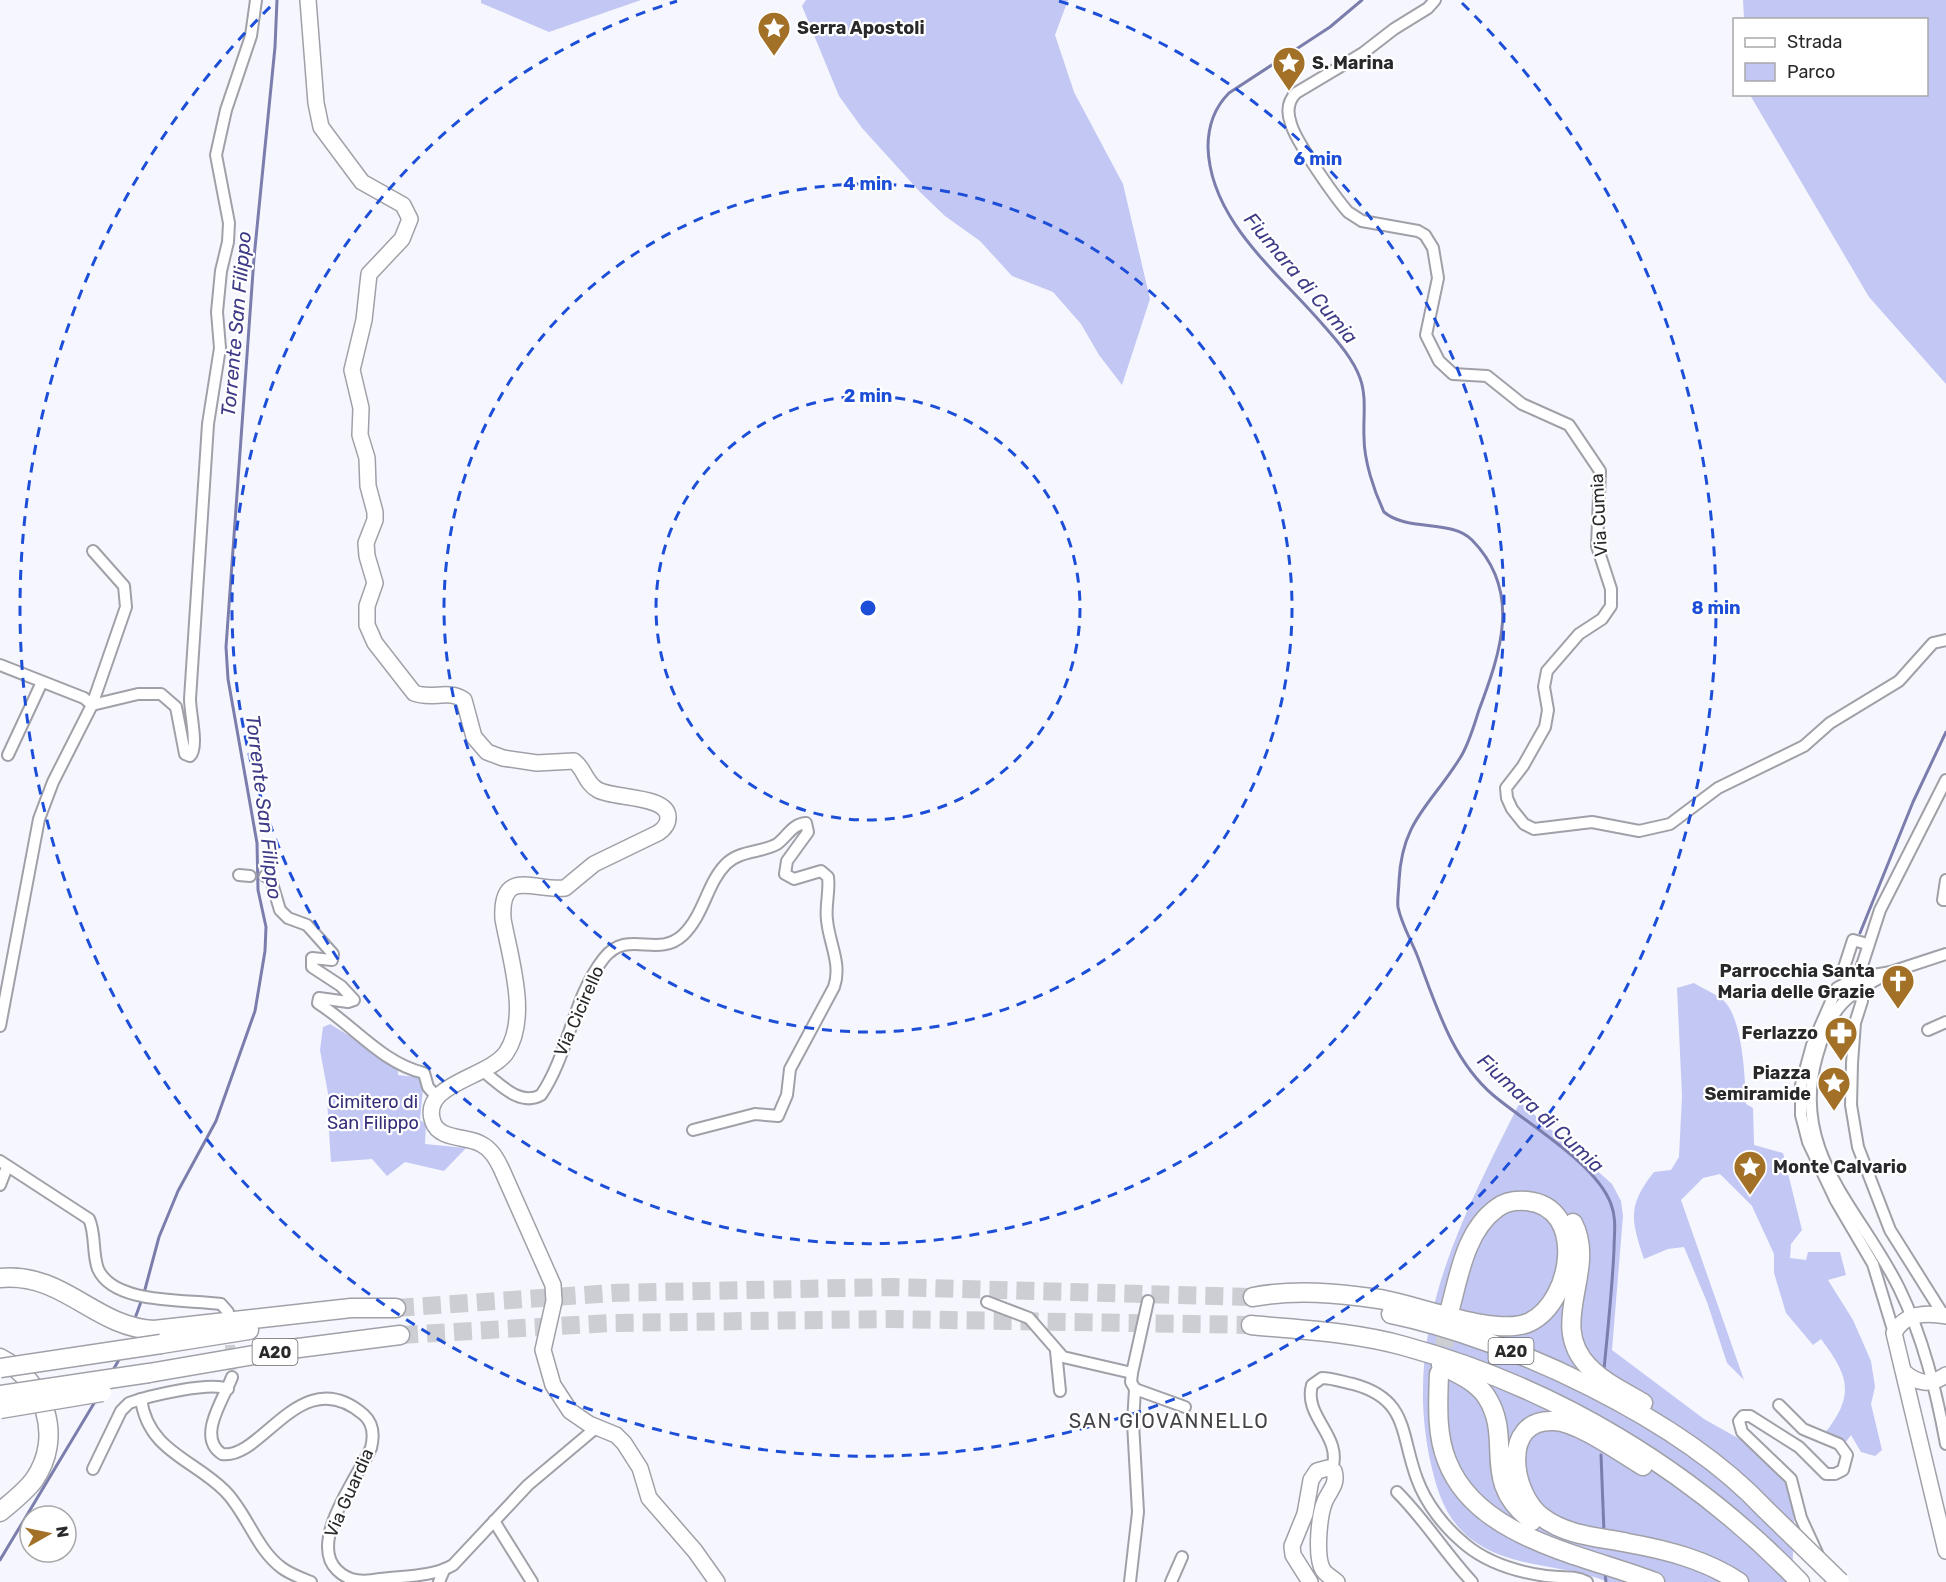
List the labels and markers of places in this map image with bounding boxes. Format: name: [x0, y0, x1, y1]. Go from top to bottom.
place icon: Serra Apostoli: [756, 10, 792, 57]
place label: Serra Apostoli: [797, 17, 925, 39]
place icon: S. Marina: [1271, 45, 1307, 92]
place label: S. Marina: [1312, 52, 1394, 74]
centre of rings: [858, 598, 878, 618]
place label: Parrocchia Santa Maria delle Grazie: [1717, 960, 1875, 1003]
church icon: Parrocchia Santa Maria delle Grazie: [1880, 963, 1916, 1010]
pharmacy icon: Ferlazzo: [1823, 1015, 1859, 1062]
place label: Ferlazzo: [1742, 1022, 1818, 1044]
place label: Piazza Semiramide: [1704, 1062, 1811, 1105]
place icon: Piazza Semiramide: [1816, 1065, 1852, 1112]
place icon: Monte Calvario: [1732, 1149, 1768, 1196]
place label: Monte Calvario: [1773, 1156, 1907, 1178]

